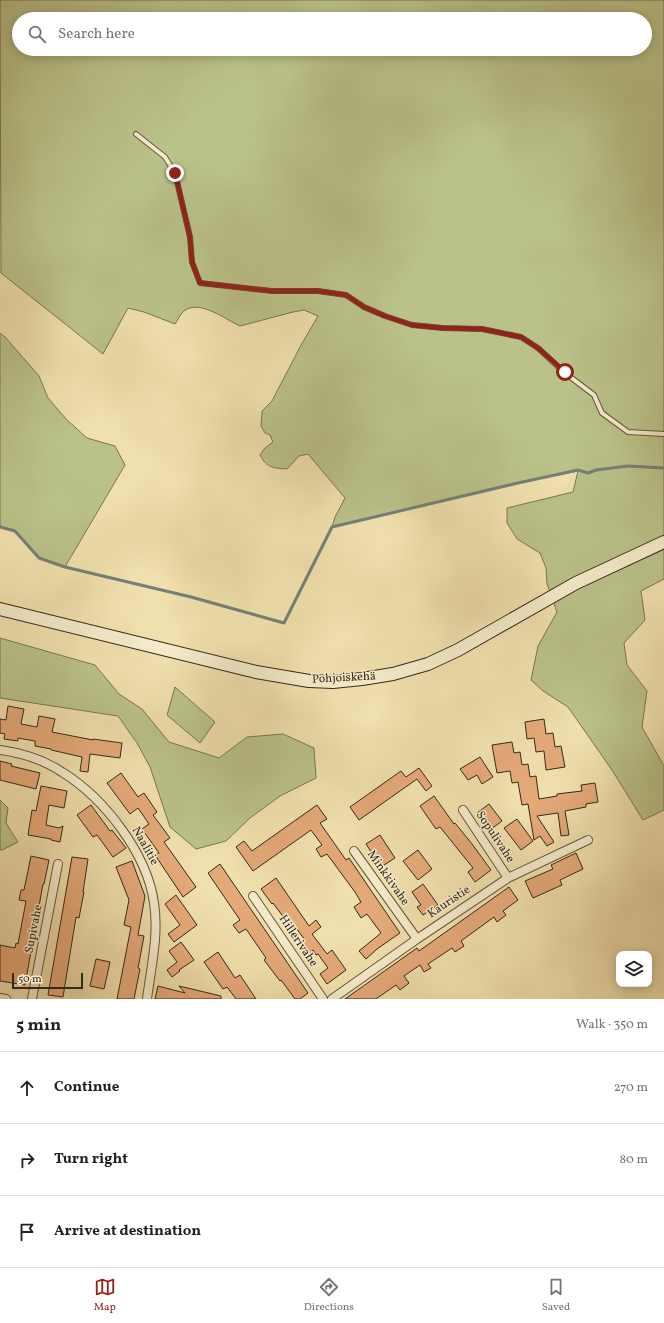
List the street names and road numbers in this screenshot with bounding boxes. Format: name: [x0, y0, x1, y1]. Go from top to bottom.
street label: Pohjoiskehä: [312, 668, 376, 688]
street label: Sopulivahe: [472, 808, 518, 866]
street label: Naalitie: [128, 824, 162, 868]
street label: Minkkivahe: [363, 847, 413, 909]
street label: Kauristie: [425, 882, 474, 922]
street label: Supivahe: [21, 903, 47, 955]
street label: Hillerivahe: [275, 912, 321, 970]

